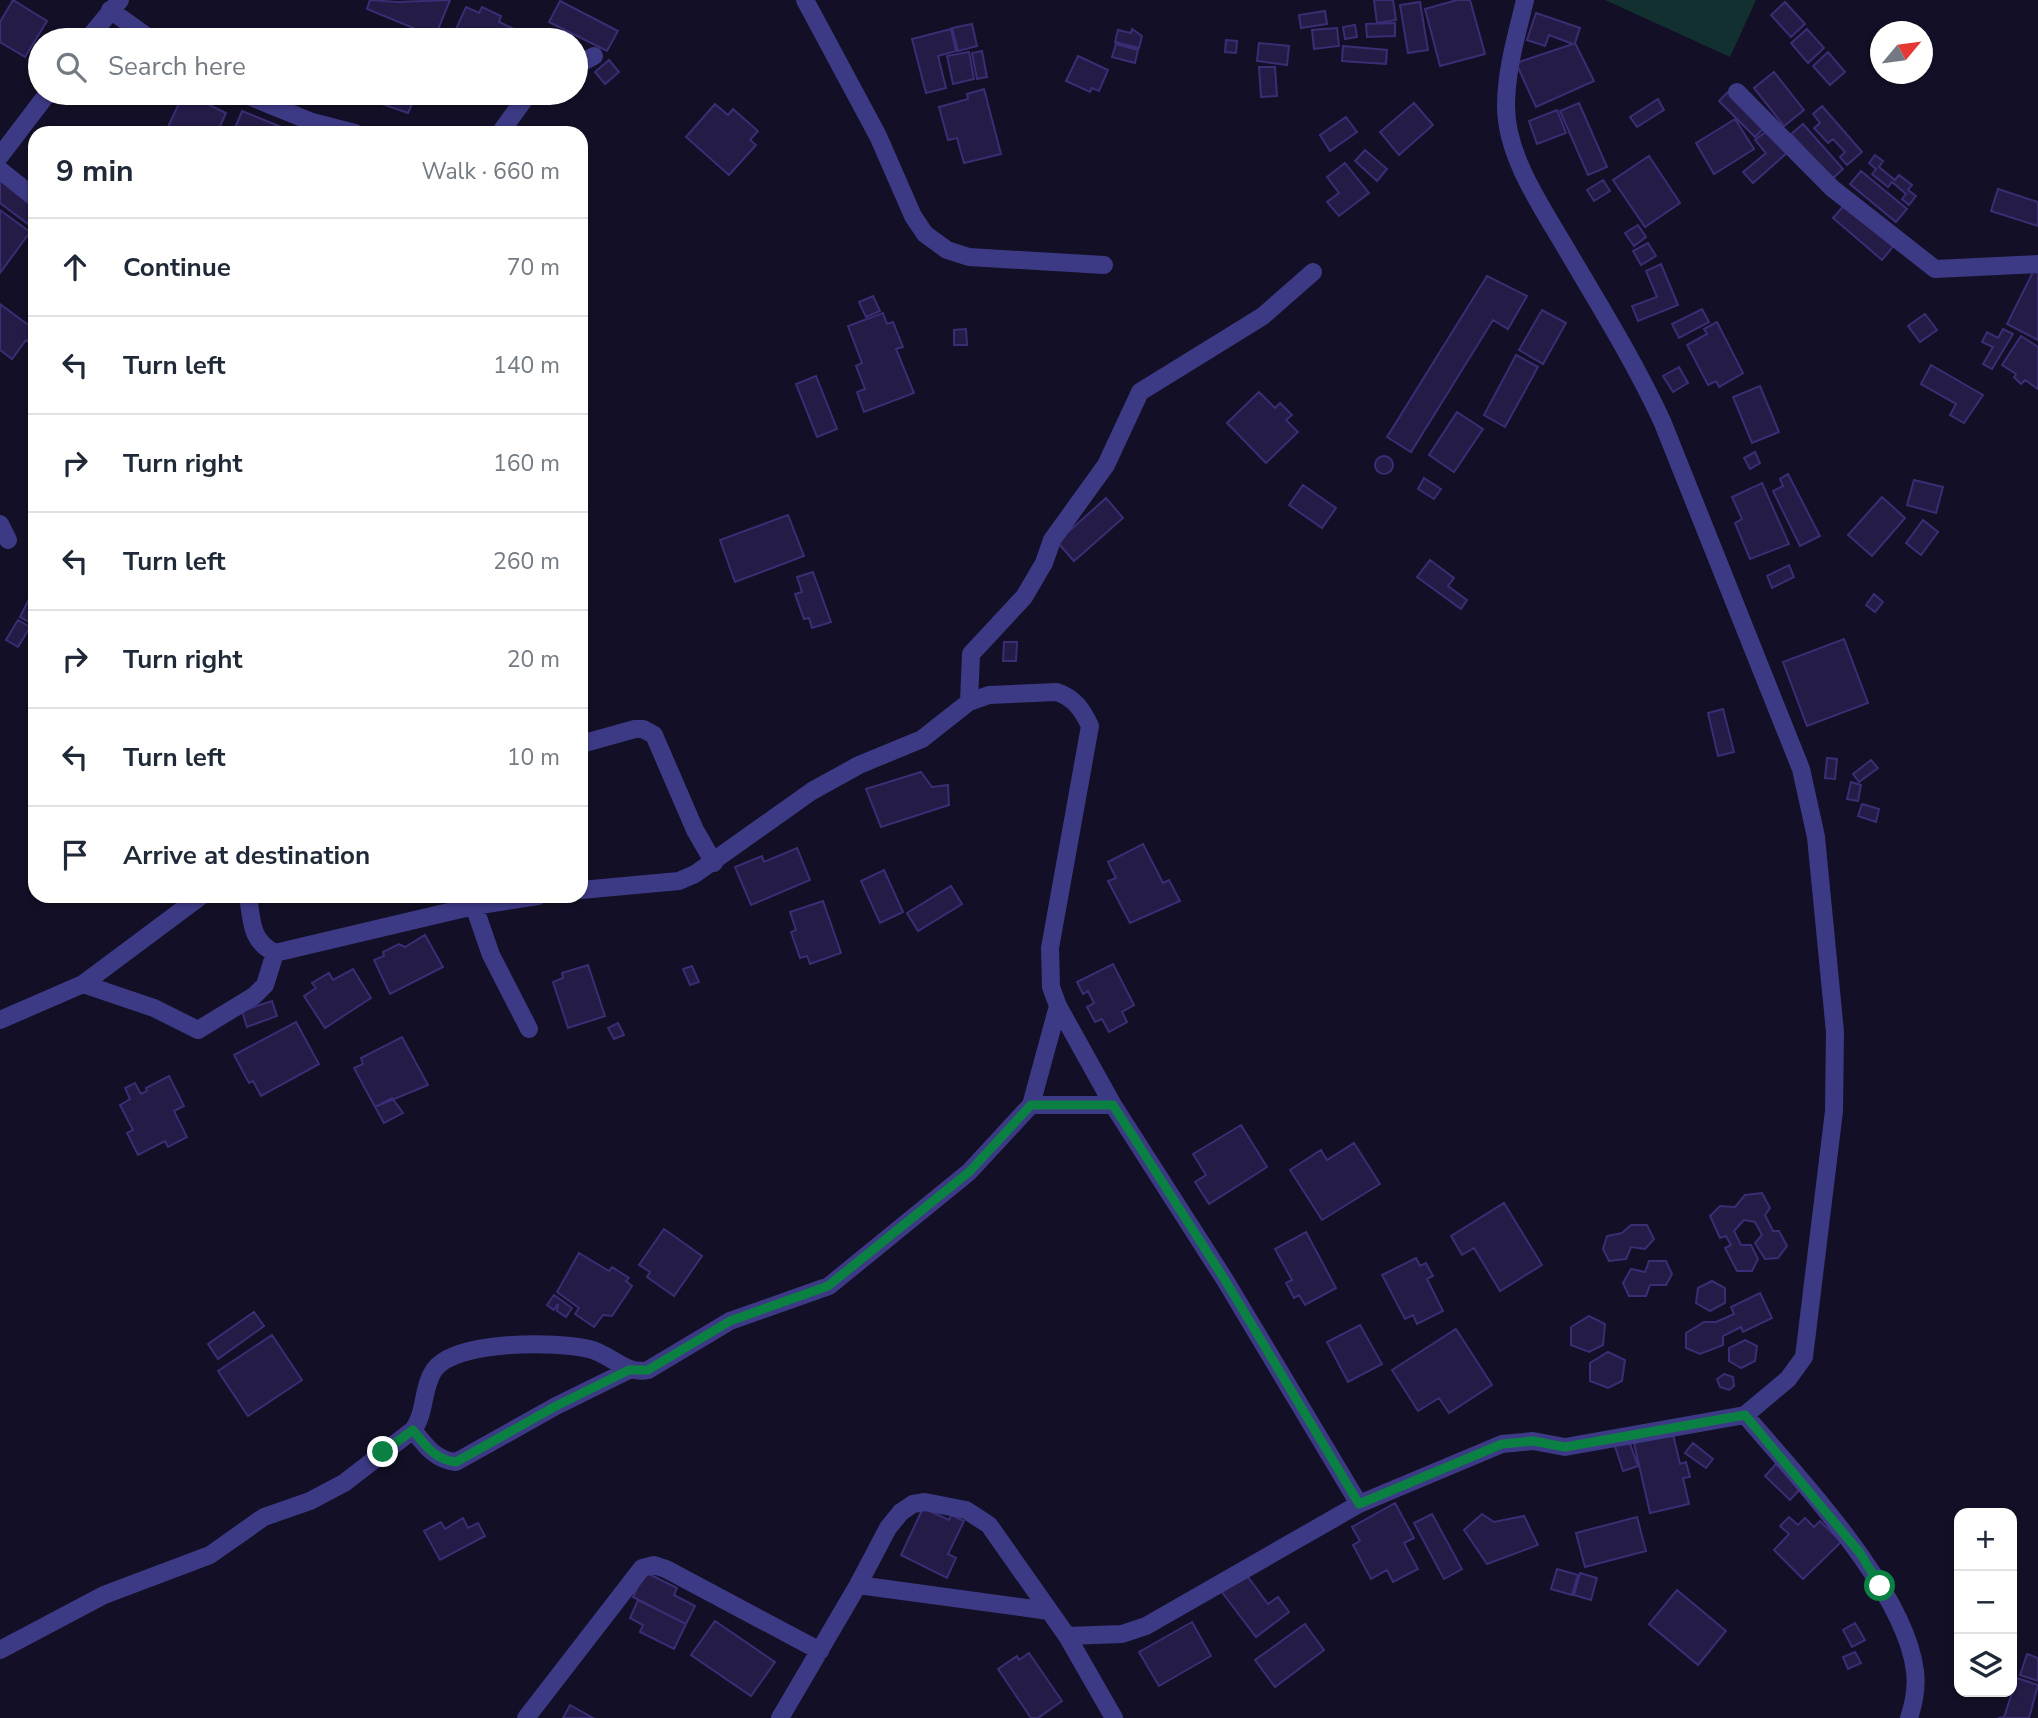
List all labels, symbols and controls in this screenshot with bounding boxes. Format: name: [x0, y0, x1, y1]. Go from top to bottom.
north arrow: [1870, 21, 1933, 84]
search box: [28, 28, 588, 105]
icon: search: [52, 48, 90, 86]
text: Search here: [108, 49, 246, 84]
text: 9 min: [56, 151, 134, 192]
text: Walk · 660 m: [421, 156, 560, 187]
icon: ahead: [56, 248, 94, 286]
text: Continue: [123, 250, 231, 285]
text: 70 m: [507, 252, 560, 283]
icon: left: [56, 346, 94, 384]
text: Turn left: [123, 348, 226, 383]
text: 140 m: [493, 350, 560, 381]
icon: right: [56, 444, 94, 482]
text: Turn right: [123, 446, 242, 481]
text: 160 m: [493, 448, 560, 479]
icon: left: [56, 542, 94, 580]
text: Turn left: [123, 544, 226, 579]
text: 260 m: [493, 546, 560, 577]
icon: right: [56, 640, 94, 678]
text: Turn right: [123, 642, 242, 677]
text: 20 m: [507, 644, 560, 675]
icon: left: [56, 738, 94, 776]
text: Turn left: [123, 740, 226, 775]
text: 10 m: [507, 742, 560, 773]
icon: arrive: [56, 836, 94, 874]
text: Arrive at destination: [123, 838, 370, 873]
route end: [367, 1436, 398, 1467]
map controls: [1954, 1508, 2017, 1697]
button: +: [1954, 1508, 2017, 1571]
route start: [1864, 1570, 1895, 1601]
button: −: [1954, 1571, 2017, 1634]
button: layers: [1954, 1634, 2017, 1697]

